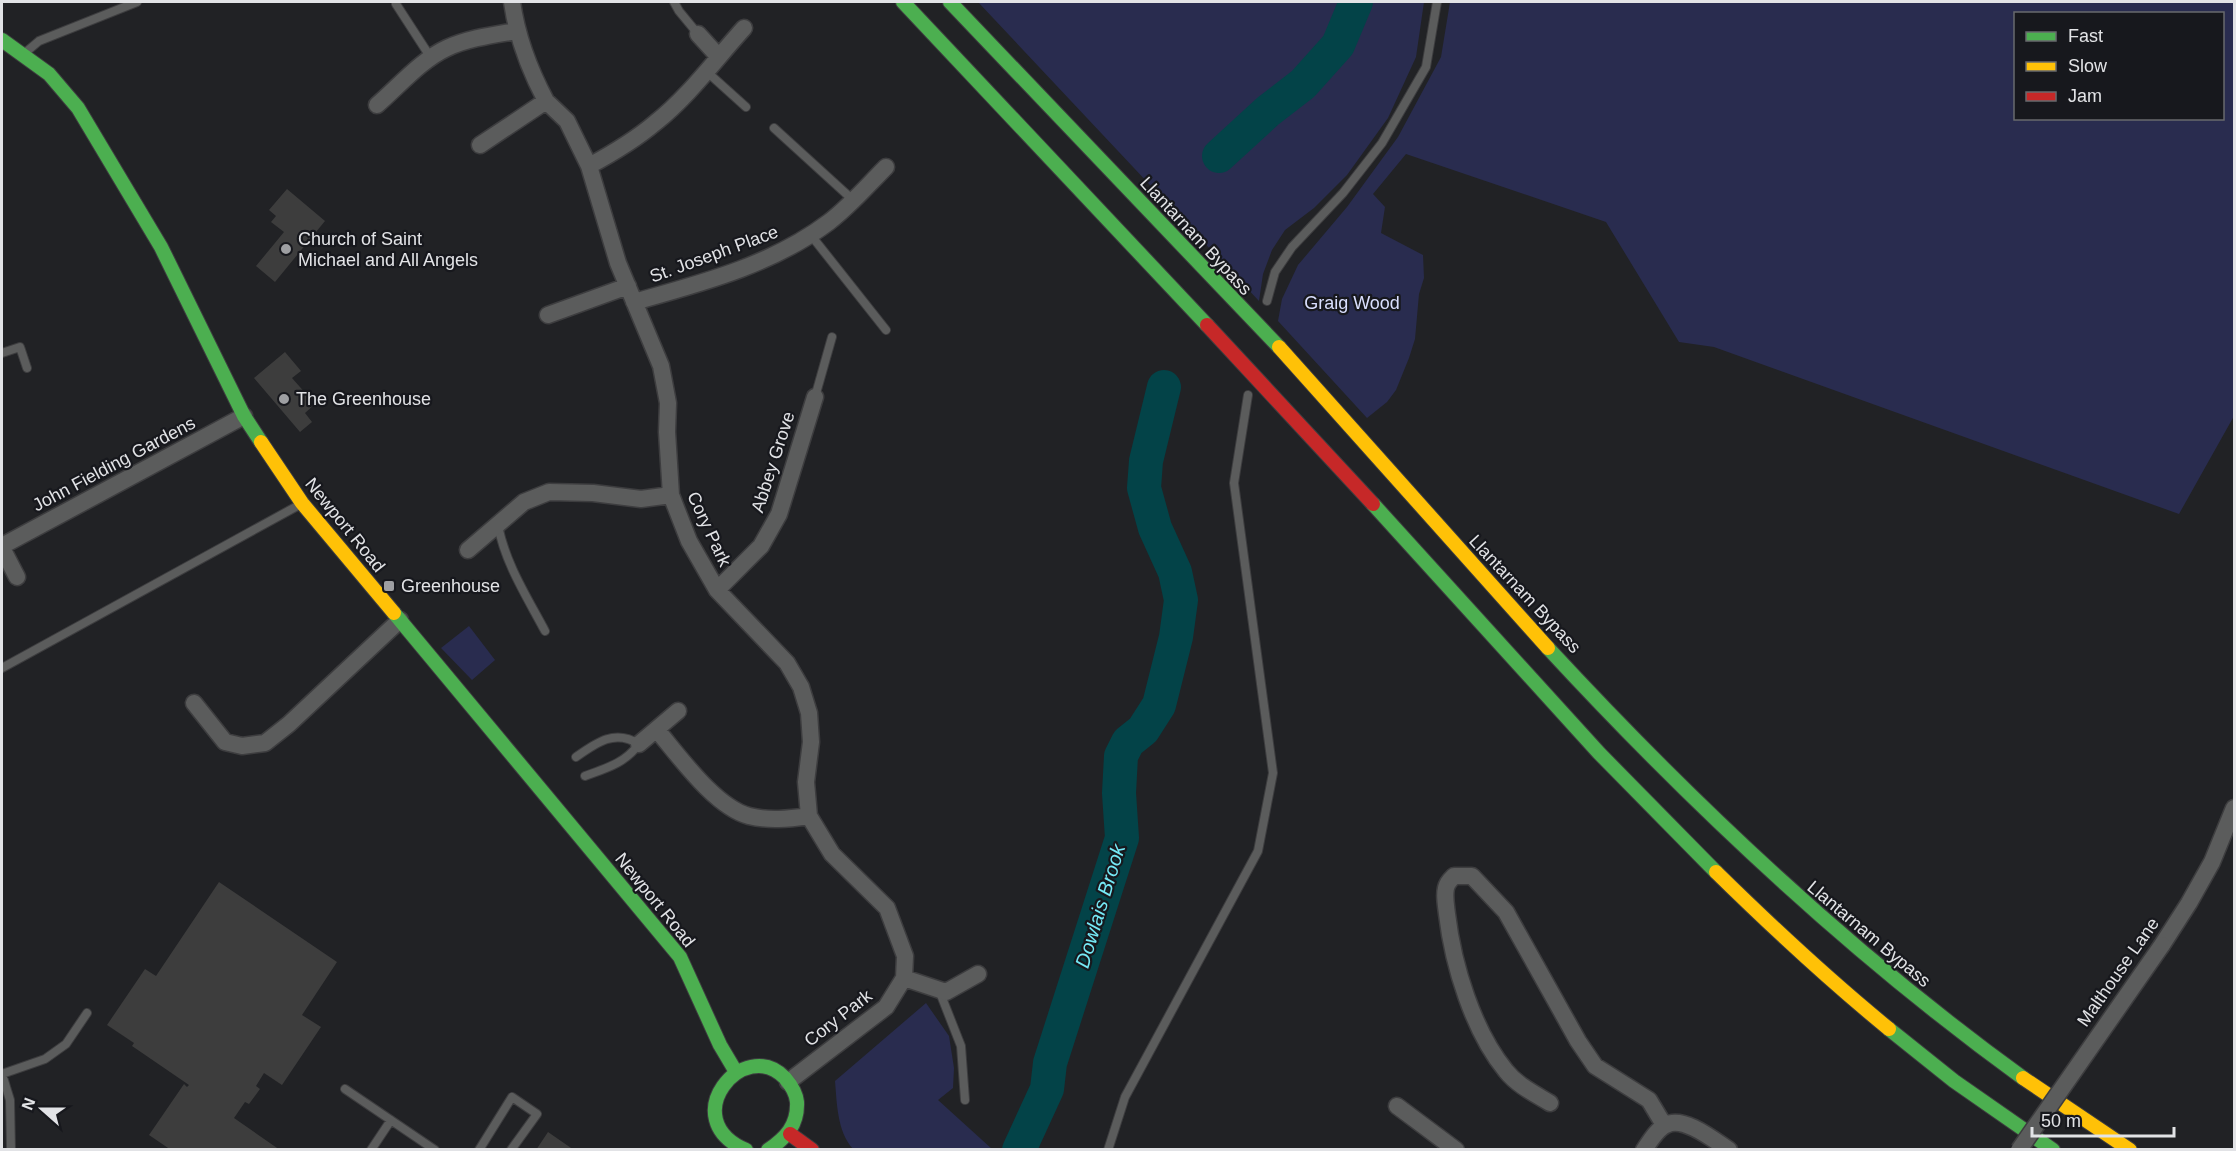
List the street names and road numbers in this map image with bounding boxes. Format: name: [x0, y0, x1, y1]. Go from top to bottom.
street label: Llantarnam Bypass: [1136, 173, 1256, 299]
street label: St. Joseph Place: [647, 222, 781, 286]
street label: Abbey Grove: [747, 409, 799, 515]
street label: John Fielding Gardens: [29, 413, 199, 515]
street label: Newport Road: [301, 474, 389, 576]
street label: Cory Park: [683, 489, 735, 570]
street label: Llantarnam Bypass: [1465, 531, 1585, 657]
street label: Newport Road: [611, 849, 699, 951]
street label: Llantarnam Bypass: [1804, 877, 1934, 991]
street label: Malthouse Lane: [2073, 914, 2163, 1030]
street label: Cory Park: [800, 985, 876, 1051]

